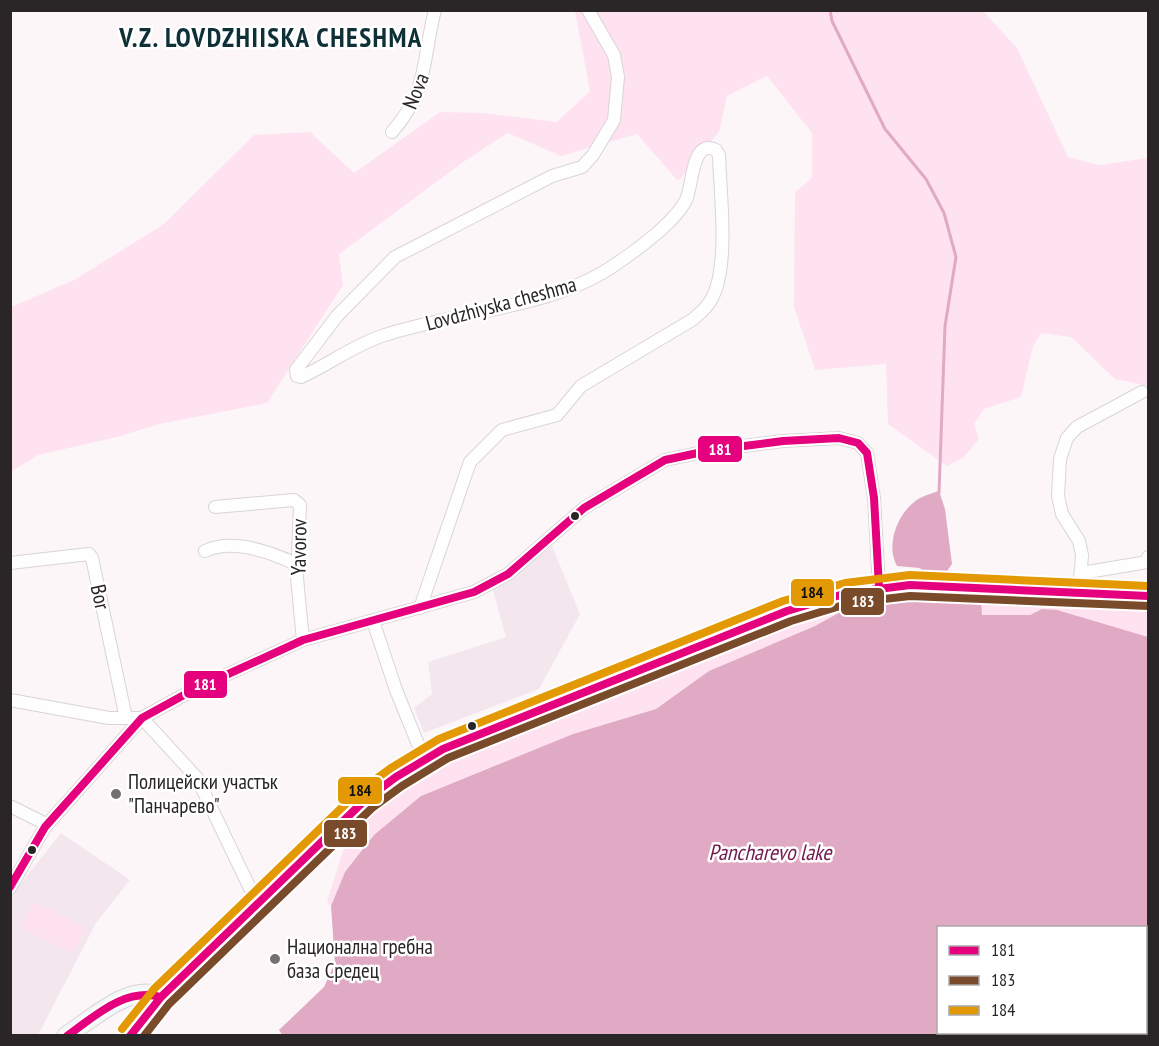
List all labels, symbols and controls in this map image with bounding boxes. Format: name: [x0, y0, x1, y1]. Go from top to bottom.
district label: V.Z. LOVDZHIISKA CHESHMA: [118, 20, 423, 54]
street label: Nova: [396, 69, 435, 113]
street label: Lovdzhiyska cheshma: [422, 270, 579, 337]
line badge: 181: [697, 435, 743, 463]
text: 181: [709, 439, 731, 459]
unlabelled marker: [569, 510, 581, 522]
street label: Yavorov: [285, 518, 313, 576]
line badge: 184: [790, 578, 835, 607]
street label: Bor: [85, 582, 116, 612]
text: 184: [801, 582, 824, 602]
line badge: 183: [840, 587, 885, 616]
text: 183: [852, 591, 874, 611]
line badge: 181: [183, 670, 228, 699]
text: 181: [194, 674, 216, 694]
unlabelled marker: [466, 720, 478, 732]
place label: Полицейски участък "Панчарево": [128, 768, 278, 819]
line badge: 184: [337, 776, 383, 805]
text: 184: [349, 780, 372, 800]
marker: Полицейски участък "Панчарево": [109, 787, 123, 801]
line badge: 183: [323, 819, 368, 848]
text: 183: [334, 823, 356, 843]
water label: Pancharevo lake: [709, 838, 833, 866]
unlabelled marker: [26, 844, 38, 856]
legend: [937, 926, 1147, 1034]
place label: Национална гребна база Средец: [287, 933, 433, 984]
text: 181: [991, 938, 1015, 961]
marker: Национална гребна база Средец: [268, 952, 282, 966]
text: 183: [991, 968, 1015, 991]
text: 184: [991, 998, 1015, 1021]

